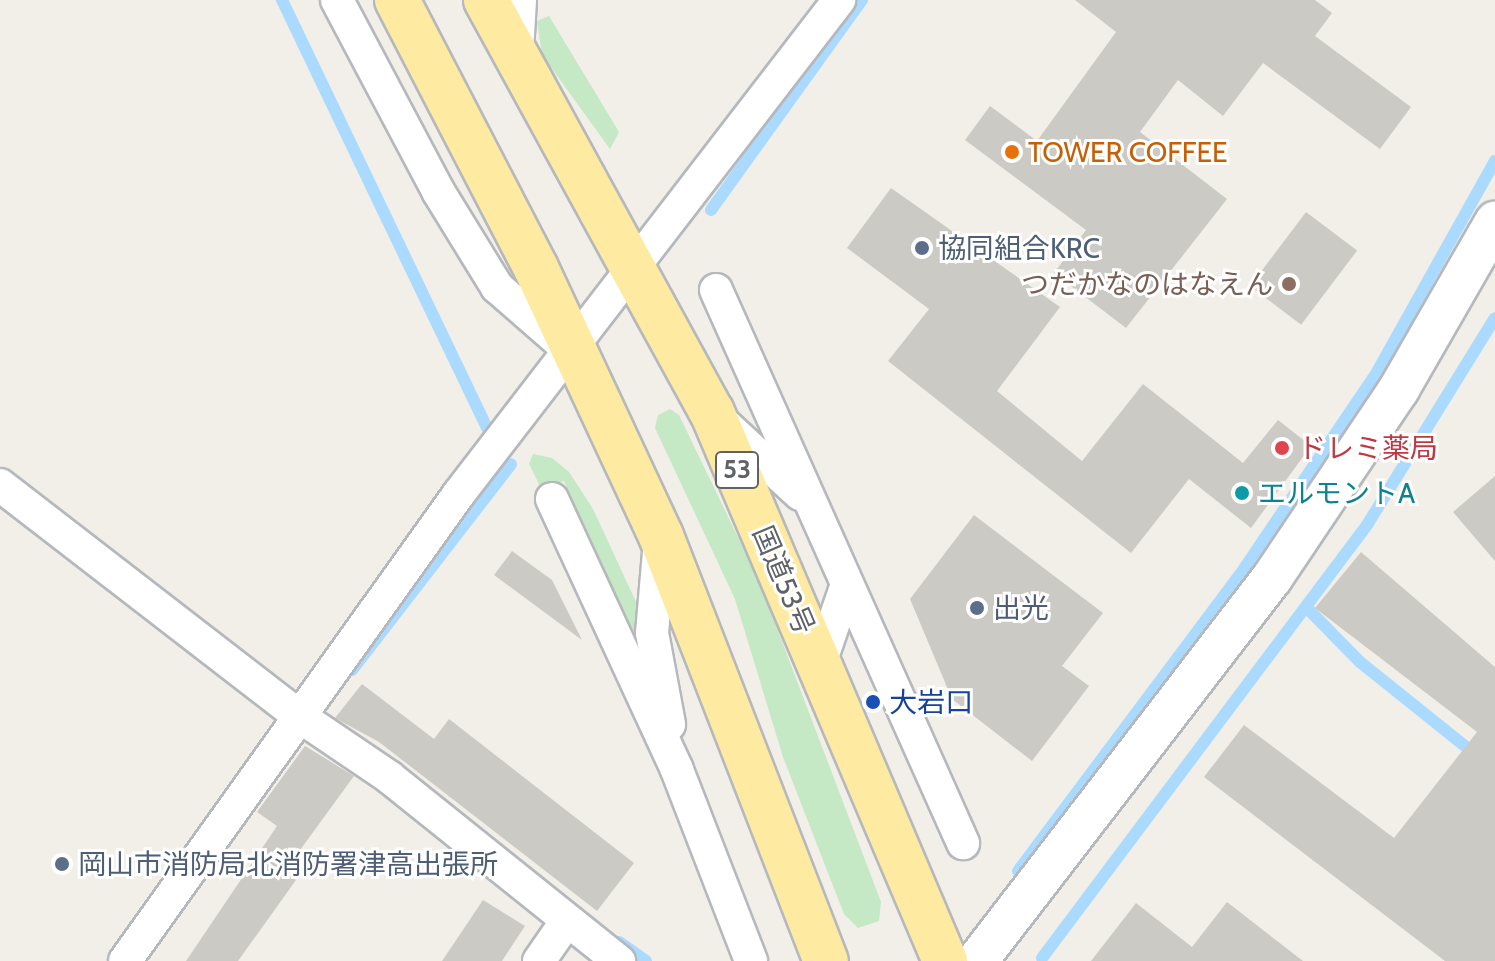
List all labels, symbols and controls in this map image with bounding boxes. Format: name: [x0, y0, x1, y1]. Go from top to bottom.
place label: TOWER COFFEE: [1028, 135, 1227, 169]
marker: TOWER COFFEE: [1003, 143, 1021, 161]
place label: 協同組合KRC: [938, 231, 1100, 265]
marker: 協同組合KRC: [913, 239, 931, 257]
place label: つだかなのはなえん: [1021, 267, 1273, 301]
marker: つだかなのはなえん: [1280, 275, 1298, 293]
place label: ドレミ薬局: [1298, 431, 1438, 465]
marker: ドレミ薬局: [1273, 439, 1291, 457]
road number: 53: [715, 448, 759, 492]
place label: エルモントA: [1258, 476, 1415, 510]
marker: エルモントA: [1233, 484, 1251, 502]
street label: 国道53号: [746, 521, 822, 639]
place label: 出光: [993, 591, 1049, 625]
marker: 出光: [968, 599, 986, 617]
place label: 大岩口: [889, 685, 973, 719]
marker: 大岩口: [864, 693, 882, 711]
place label: 岡山市消防局北消防署津高出張所: [78, 847, 498, 881]
marker: 岡山市消防局北消防署津高出張所: [53, 855, 71, 873]

